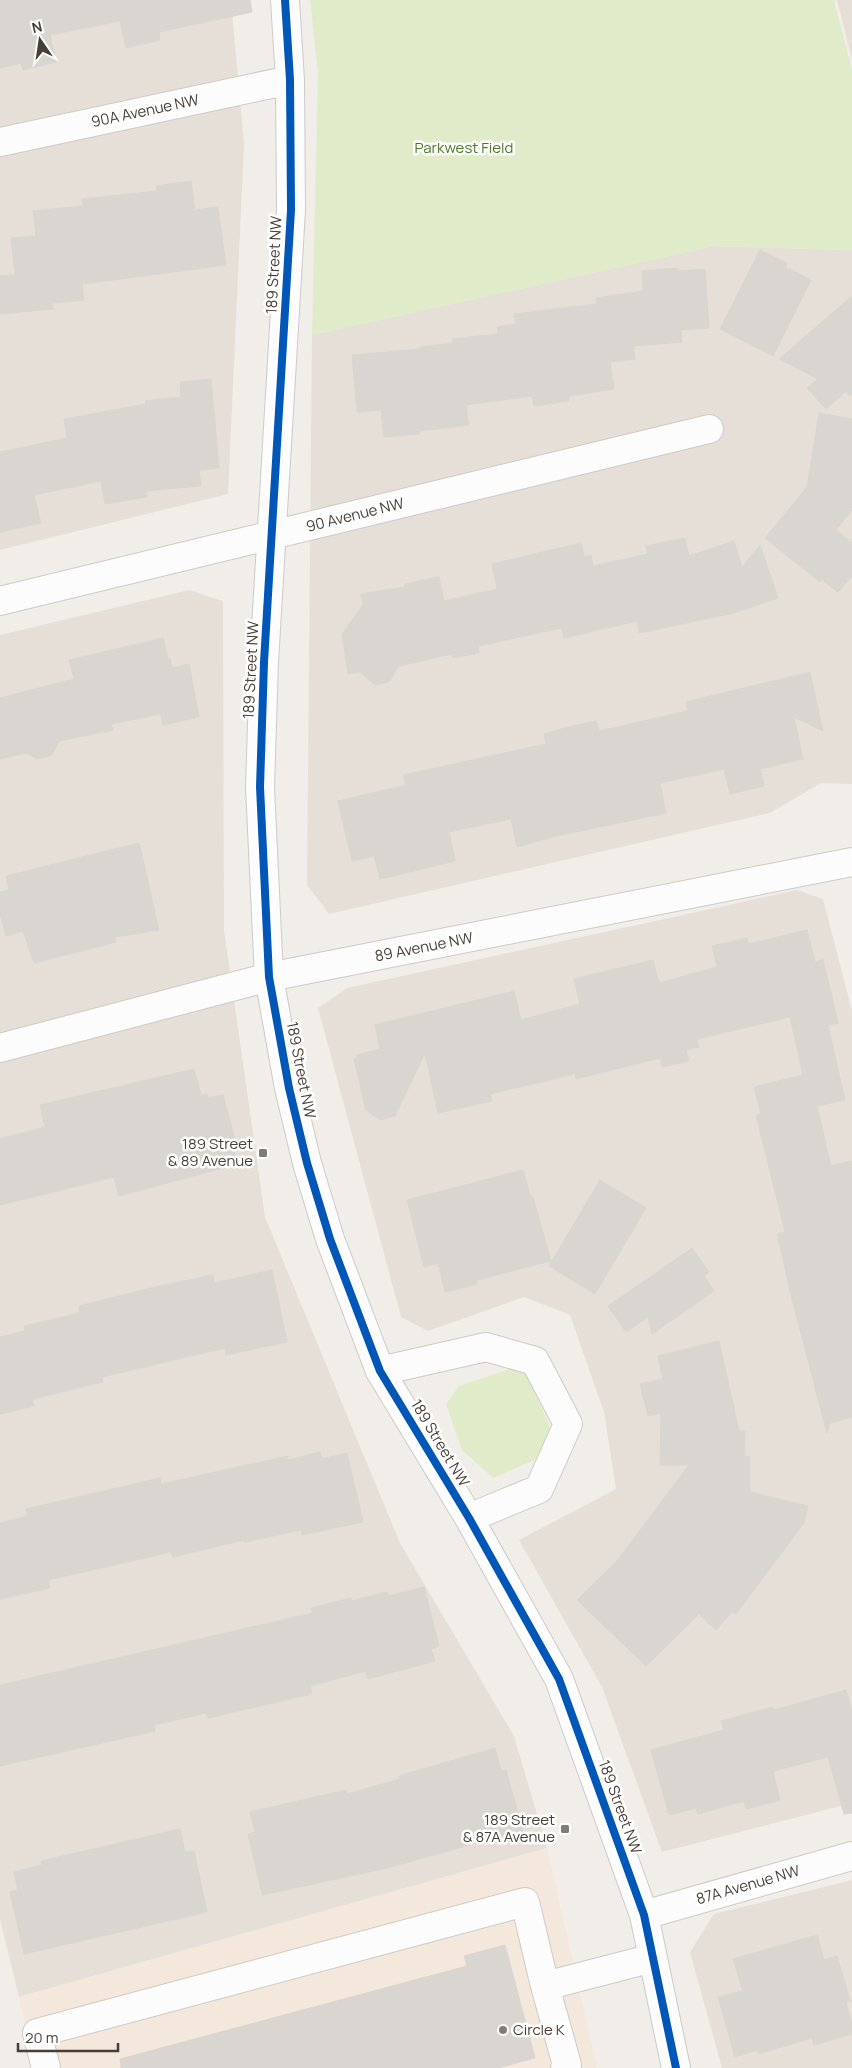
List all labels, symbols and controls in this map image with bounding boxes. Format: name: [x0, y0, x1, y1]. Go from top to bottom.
north arrow: [15, 15, 65, 65]
text: N: [30, 16, 44, 37]
street label: 90A Avenue NW: [89, 89, 201, 132]
park label: Parkwest Field: [415, 137, 513, 158]
street label: 189 Street NW: [260, 215, 287, 315]
street label: 90 Avenue NW: [304, 492, 406, 537]
street label: 189 Street NW: [237, 620, 264, 720]
street label: 89 Avenue NW: [373, 927, 475, 966]
street label: 189 Street NW: [282, 1020, 321, 1120]
place label: 189 Street & 89 Avenue: [168, 1133, 253, 1171]
marker: 189 Street & 89 Avenue: [257, 1147, 269, 1159]
street label: 189 Street NW: [406, 1395, 475, 1490]
street label: 189 Street NW: [594, 1757, 647, 1857]
place label: 189 Street & 87A Avenue: [463, 1809, 555, 1847]
marker: 189 Street & 87A Avenue: [559, 1823, 571, 1835]
street label: 87A Avenue NW: [694, 1860, 802, 1909]
place label: Circle K: [513, 2019, 565, 2040]
scale bar: [18, 2020, 118, 2052]
marker: Circle K: [497, 2024, 509, 2036]
text: 20 m: [25, 2027, 58, 2048]

